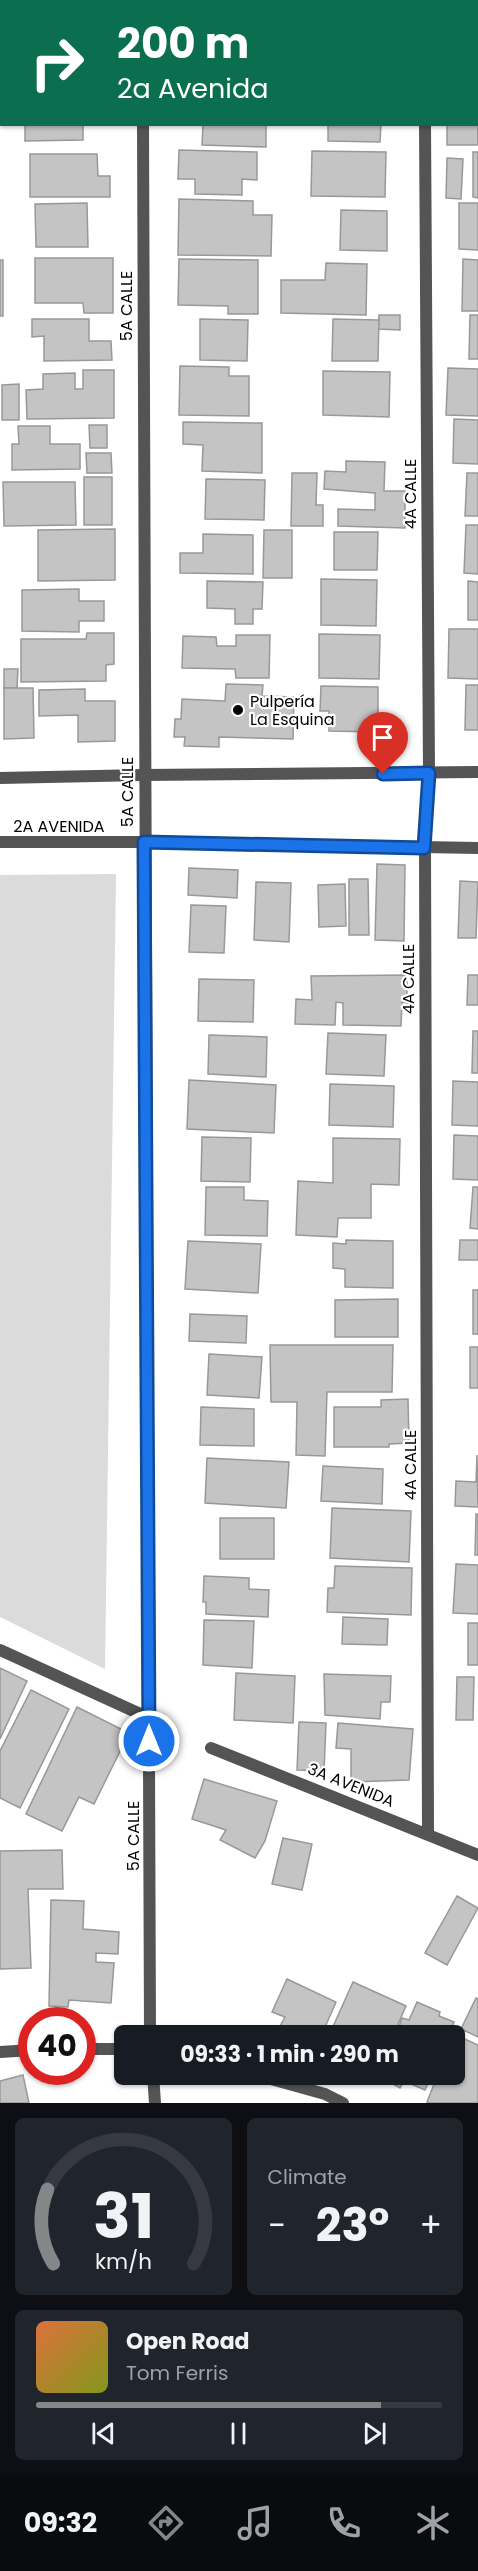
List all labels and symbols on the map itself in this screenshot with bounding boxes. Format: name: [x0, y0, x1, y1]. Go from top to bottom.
street label: 5A CALLE: [115, 271, 138, 341]
street label: 4A CALLE: [399, 459, 422, 529]
place label: Pulpería La Esquina: [250, 690, 335, 731]
marker: Pulpería La Esquina: [231, 703, 245, 717]
pin: [357, 712, 408, 774]
street label: 5A CALLE: [116, 757, 139, 827]
street label: 2A AVENIDA: [13, 815, 105, 838]
street label: 4A CALLE: [397, 944, 420, 1014]
street label: 4A CALLE: [399, 1430, 422, 1500]
position arrow: [117, 1709, 181, 1773]
street label: 3A AVENIDA: [304, 1757, 398, 1813]
street label: 5A CALLE: [122, 1801, 145, 1871]
speed limit sign: 40: [18, 2007, 96, 2085]

